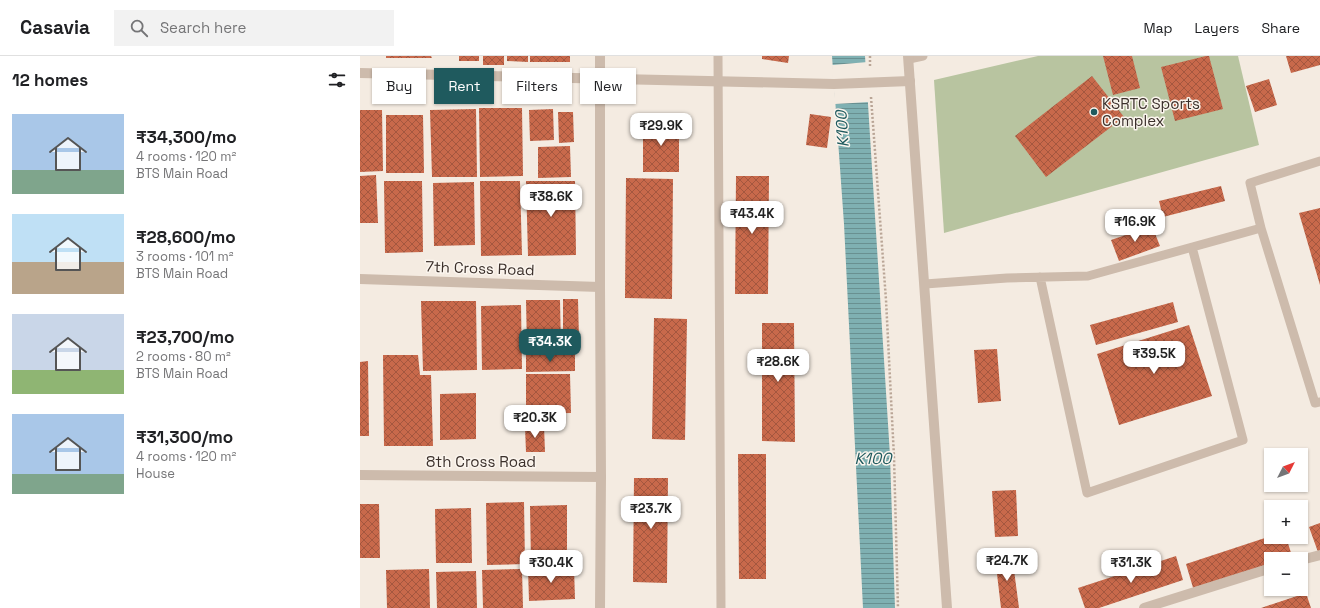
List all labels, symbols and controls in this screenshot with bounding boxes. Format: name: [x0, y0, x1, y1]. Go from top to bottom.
search box: [114, 10, 394, 46]
text: Casavia: [20, 15, 90, 40]
icon: search: [128, 17, 150, 39]
text: Search here: [160, 18, 246, 37]
text: Map: [1143, 19, 1173, 37]
text: Layers: [1195, 19, 1239, 37]
text: Share: [1261, 19, 1300, 37]
chip: Buy: [372, 68, 426, 104]
chip: Rent: [434, 68, 494, 104]
chip: Filters: [502, 68, 572, 104]
chip: New: [580, 68, 636, 104]
text: 12 homes: [12, 69, 88, 91]
icon: filters: [326, 69, 348, 91]
place label: KSRTC Sports Complex: [1102, 94, 1200, 130]
marker: KSRTC Sports Complex: [1089, 107, 1099, 117]
water label: K100: [830, 108, 854, 148]
pin: ₹29.9K: [628, 113, 694, 147]
text: ₹29.9K: [639, 117, 683, 134]
text: ₹34,300/mo: [136, 126, 237, 148]
icon: home: [44, 130, 92, 178]
text: 4 rooms · 120 m²: [136, 148, 236, 165]
text: BTS Main Road: [136, 165, 228, 182]
pin: ₹38.6K: [518, 184, 584, 218]
text: ₹38.6K: [529, 188, 573, 205]
pin: ₹43.4K: [719, 201, 785, 235]
text: ₹43.4K: [730, 205, 774, 222]
pin: ₹16.9K: [1102, 209, 1168, 243]
text: ₹16.9K: [1114, 213, 1156, 230]
text: ₹28,600/mo: [136, 226, 236, 248]
icon: home: [44, 230, 92, 278]
text: 3 rooms · 101 m²: [136, 248, 234, 265]
street label: 7th Cross Road: [425, 257, 535, 279]
text: BTS Main Road: [136, 265, 228, 282]
text: ₹23,700/mo: [136, 326, 234, 348]
pin: ₹34.3K: [517, 329, 583, 363]
icon: home: [44, 330, 92, 378]
text: ₹34.3K: [528, 333, 572, 350]
pin: ₹39.5K: [1121, 341, 1187, 375]
text: ₹39.5K: [1132, 345, 1176, 362]
text: 2 rooms · 80 m²: [136, 348, 231, 365]
pin: ₹28.6K: [745, 349, 811, 383]
text: ₹28.6K: [756, 353, 800, 370]
text: BTS Main Road: [136, 365, 228, 382]
pin: ₹20.3K: [502, 405, 568, 439]
text: ₹20.3K: [513, 409, 557, 426]
text: ₹31,300/mo: [136, 426, 233, 448]
icon: home: [44, 430, 92, 478]
text: 4 rooms · 120 m²: [136, 448, 236, 465]
water label: K100: [855, 448, 893, 469]
north arrow: [1264, 448, 1308, 492]
map controls: [1264, 448, 1308, 596]
street label: 8th Cross Road: [426, 452, 536, 471]
text: House: [136, 465, 175, 482]
pin: ₹23.7K: [618, 496, 684, 530]
text: ₹23.7K: [630, 500, 672, 517]
button: +: [1264, 500, 1308, 544]
pin: ₹24.7K: [974, 548, 1040, 582]
pin: ₹30.4K: [518, 550, 584, 584]
pin: ₹31.3K: [1098, 550, 1164, 584]
text: ₹24.7K: [986, 552, 1028, 569]
button: −: [1264, 552, 1308, 596]
text: ₹30.4K: [529, 554, 573, 571]
text: ₹31.3K: [1110, 554, 1152, 571]

